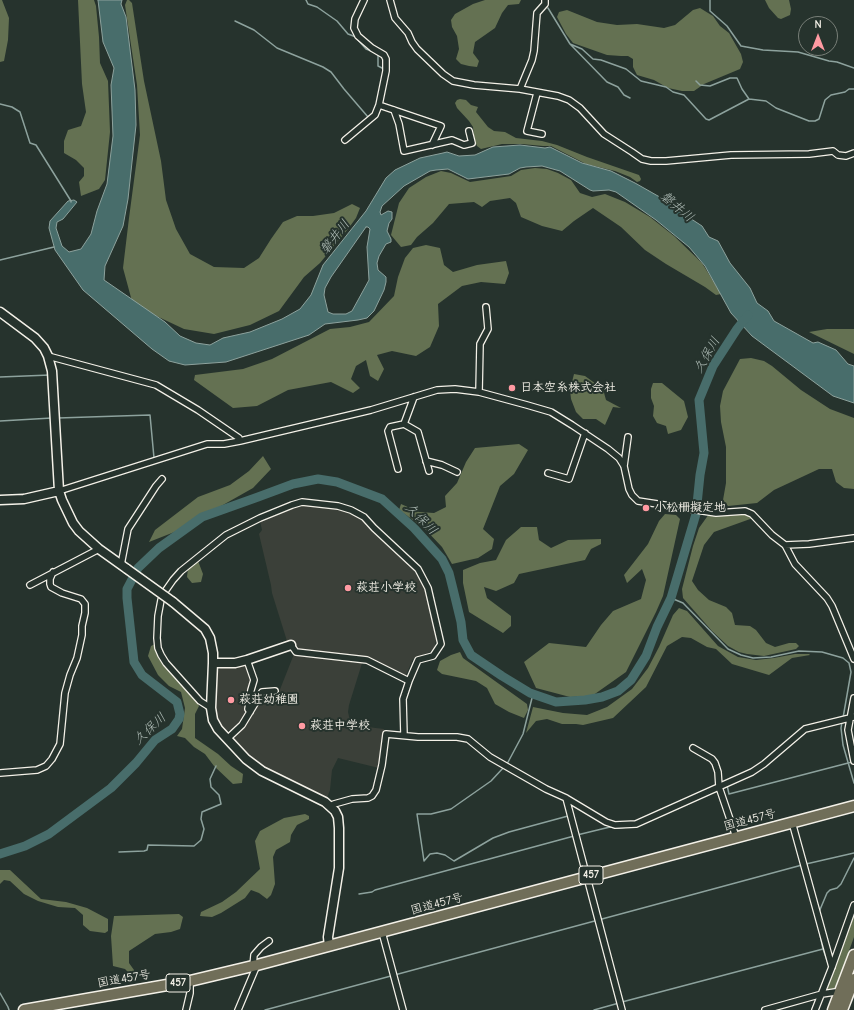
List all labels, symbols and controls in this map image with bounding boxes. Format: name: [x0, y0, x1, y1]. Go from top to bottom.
north arrow: [798, 16, 838, 56]
text: N: [814, 18, 822, 31]
water label: 磐井川: [657, 188, 697, 226]
water label: 磐井川: [317, 217, 353, 257]
water label: 久保川: [690, 334, 724, 376]
place label: 日本空糸株式会社: [520, 381, 616, 395]
marker: 日本空糸株式会社: [507, 383, 517, 393]
water label: 久保川: [402, 500, 440, 538]
place label: 小松柵擬定地: [654, 501, 726, 515]
marker: 小松柵擬定地: [641, 503, 651, 513]
place label: 萩荘小学校: [356, 581, 416, 595]
marker: 萩荘小学校: [343, 583, 353, 593]
place label: 萩荘幼稚園: [239, 693, 299, 707]
marker: 萩荘幼稚園: [226, 695, 236, 705]
water label: 久保川: [130, 710, 170, 748]
place label: 萩荘中学校: [310, 719, 370, 733]
marker: 萩荘中学校: [297, 721, 307, 731]
street label: 国道457号: [722, 806, 778, 834]
road number: 457: [579, 866, 603, 884]
street label: 国道457号: [409, 890, 465, 918]
street label: 国道457号: [96, 967, 152, 991]
road number: 457: [166, 974, 190, 992]

